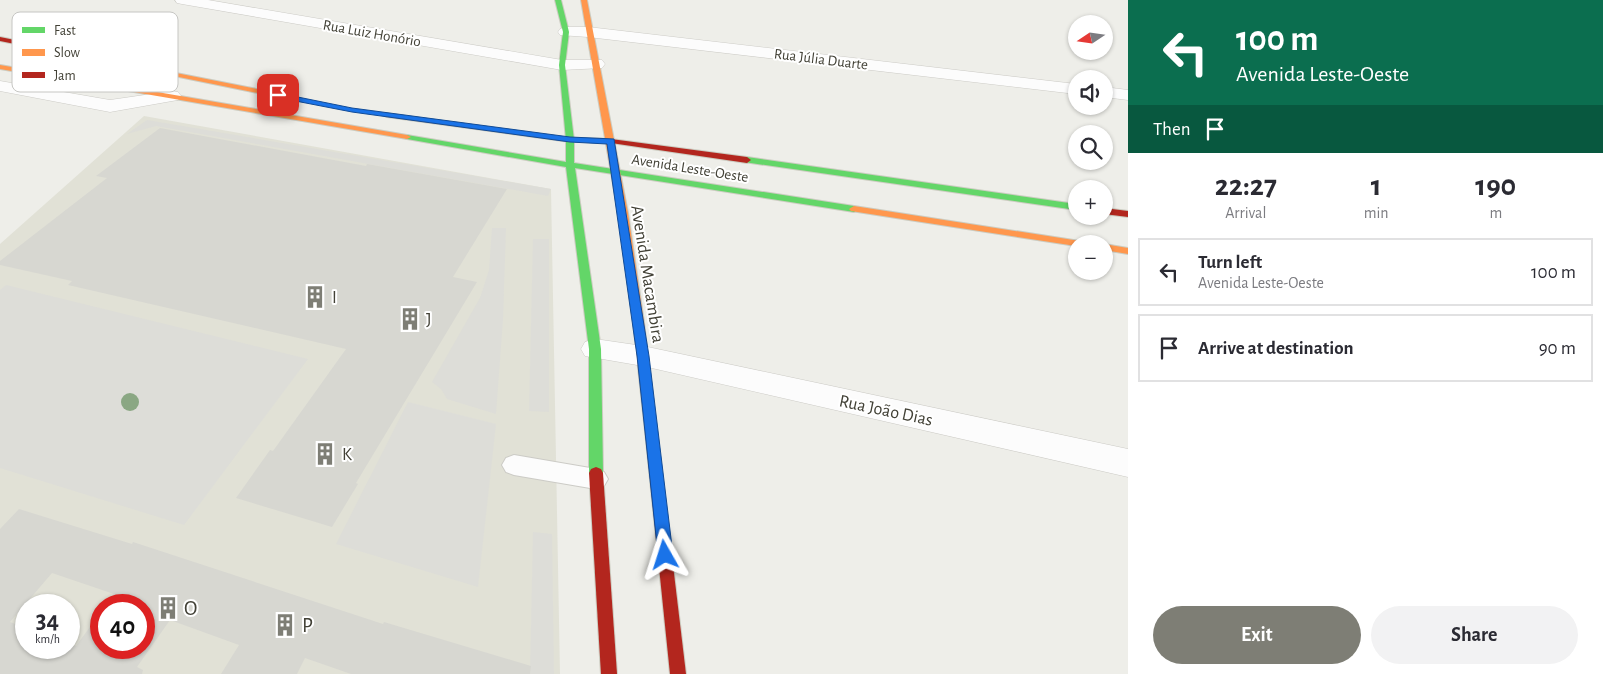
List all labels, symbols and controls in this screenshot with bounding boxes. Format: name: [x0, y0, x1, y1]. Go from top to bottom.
legend: [12, 12, 178, 92]
north arrow: [1068, 15, 1112, 60]
map controls: [1068, 15, 1113, 280]
street label: Rua Luiz Honório: [322, 17, 422, 49]
icon: left: [1153, 20, 1218, 85]
text: 100 m: [1236, 22, 1319, 57]
text: Fast: [54, 24, 76, 38]
text: Slow: [54, 46, 81, 60]
street label: Rua Júlia Duarte: [773, 46, 869, 73]
text: Avenida Leste-Oeste: [1236, 63, 1409, 85]
text: Jam: [54, 69, 76, 83]
button: sound: [1068, 70, 1113, 115]
pin: [257, 74, 299, 116]
icon: arrive: [264, 81, 292, 109]
icon: arrive: [1201, 115, 1229, 143]
text: Then: [1153, 120, 1191, 139]
button: search: [1068, 125, 1113, 170]
street label: Avenida Leste-Oeste: [630, 152, 749, 185]
text: 22:27: [1215, 171, 1277, 201]
text: 1: [1371, 171, 1382, 201]
text: 190: [1475, 171, 1516, 201]
button: +: [1068, 180, 1113, 225]
street label: Avenida Macambira: [627, 204, 667, 344]
text: Arrival: [1225, 205, 1266, 221]
text: min: [1364, 205, 1389, 221]
text: m: [1489, 205, 1502, 221]
button: −: [1068, 235, 1113, 280]
text: Turn left: [1198, 253, 1262, 272]
icon: left: [1155, 258, 1183, 286]
text: 100 m: [1531, 263, 1576, 282]
text: Avenida Leste-Oeste: [1198, 275, 1324, 291]
building icon: I: [302, 284, 328, 310]
place label: I: [332, 289, 337, 307]
building icon: J: [397, 306, 423, 332]
place label: J: [426, 311, 432, 329]
icon: arrive: [1155, 334, 1183, 362]
text: Arrive at destination: [1198, 339, 1354, 358]
text: 90 m: [1539, 339, 1576, 358]
street label: Rua João Dias: [837, 392, 934, 430]
building icon: K: [312, 441, 338, 467]
place label: K: [342, 446, 352, 464]
position arrow: [638, 528, 690, 580]
speed limit sign: 40: [90, 594, 155, 659]
building icon: O: [155, 595, 181, 621]
place label: O: [184, 598, 197, 619]
button: Exit: [1153, 606, 1361, 664]
button: Share: [1371, 606, 1578, 664]
text: 34: [36, 608, 59, 633]
building icon: P: [272, 612, 298, 638]
place label: P: [302, 615, 313, 636]
text: km/h: [35, 633, 60, 645]

